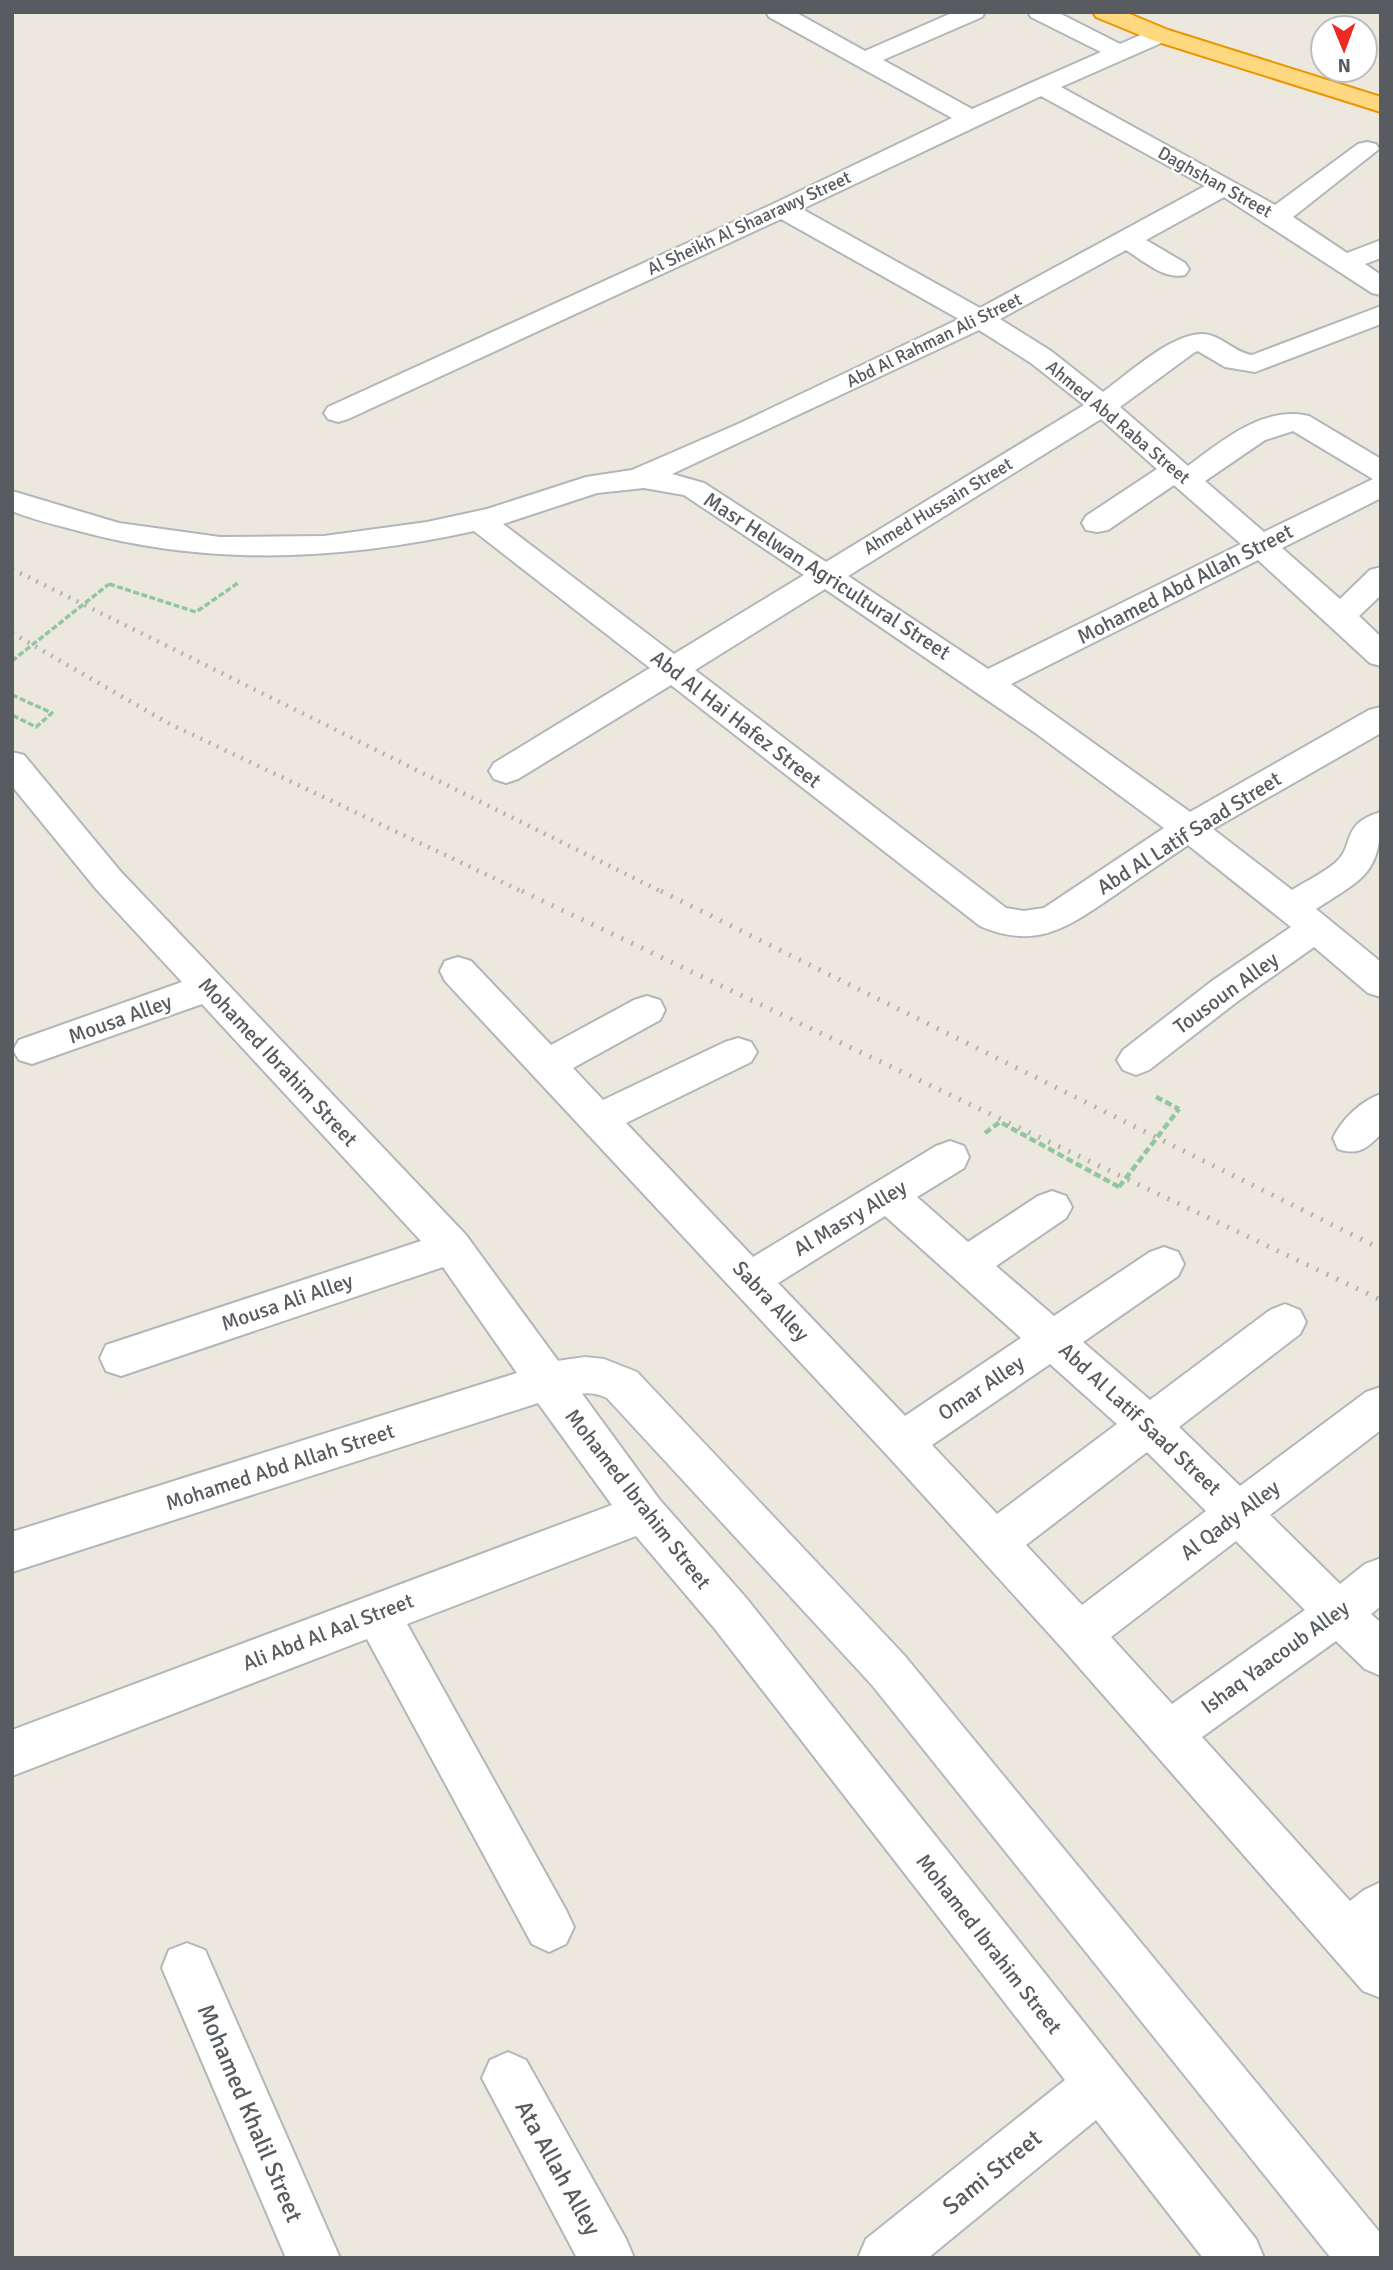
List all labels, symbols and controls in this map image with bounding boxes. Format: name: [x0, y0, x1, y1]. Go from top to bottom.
north arrow: [1309, 14, 1379, 84]
text: N: [1337, 53, 1351, 77]
street label: Daghshan Street: [1154, 142, 1276, 222]
street label: Al Sheikh Al Shaarawy Street: [644, 166, 854, 280]
street label: Abd Al Rahman Ali Street: [843, 288, 1025, 392]
street label: Ahmed Abd Raba Street: [1042, 355, 1194, 489]
street label: Ahmed Hussain Street: [859, 453, 1017, 559]
street label: Masr Helwan Agricultural Street: [699, 486, 955, 666]
street label: Mohamed Abd Allah Street: [1073, 518, 1297, 650]
street label: Abd Al Hai Hafez Street: [646, 644, 826, 794]
street label: Abd Al Latif Saad Street: [1092, 766, 1286, 900]
street label: Tousoun Alley: [1169, 946, 1284, 1040]
street label: Mohamed Ibrahim Street: [193, 972, 363, 1152]
street label: Mousa Alley: [65, 988, 176, 1050]
street label: Al Masry Alley: [789, 1174, 911, 1262]
street label: Sabra Alley: [727, 1255, 815, 1347]
street label: Mousa Ali Alley: [218, 1267, 356, 1337]
street label: Abd Al Latif Saad Street: [1053, 1337, 1227, 1501]
street label: Omar Alley: [933, 1350, 1029, 1426]
street label: Mohamed Ibrahim Street: [560, 1404, 716, 1594]
street label: Mohamed Abd Allah Street: [162, 1418, 398, 1516]
street label: Al Qady Alley: [1175, 1474, 1285, 1566]
street label: Ali Abd Al Aal Street: [239, 1587, 417, 1677]
street label: Ishaq Yaacoub Alley: [1196, 1595, 1354, 1719]
street label: Mohamed Ibrahim Street: [911, 1849, 1067, 2039]
street label: Mohamed Khalil Street: [190, 1999, 310, 2227]
street label: Ata Allah Alley: [509, 2095, 607, 2241]
street label: Sami Street: [936, 2123, 1048, 2221]

